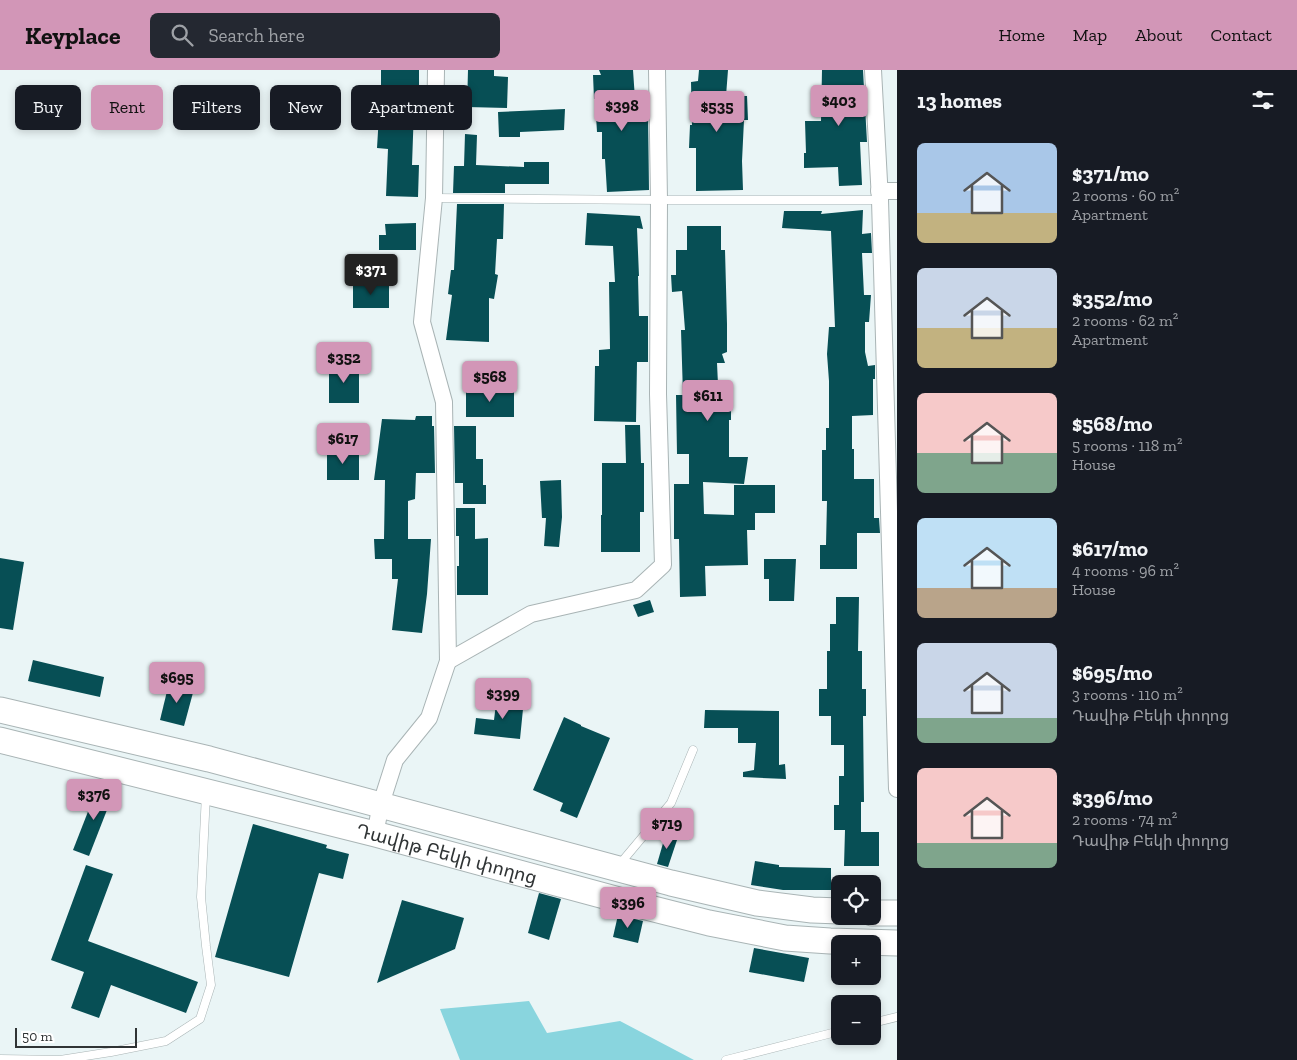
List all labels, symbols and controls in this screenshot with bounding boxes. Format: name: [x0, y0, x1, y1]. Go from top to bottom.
search box: [150, 13, 500, 58]
text: Keyplace: [25, 21, 120, 50]
icon: search: [168, 21, 196, 49]
text: Search here: [208, 24, 305, 47]
text: Home: [998, 24, 1045, 46]
text: Map: [1073, 24, 1107, 46]
text: About: [1135, 24, 1182, 46]
text: Contact: [1210, 24, 1272, 46]
chip: Buy: [15, 85, 81, 130]
chip: Rent: [91, 85, 163, 130]
chip: Filters: [173, 85, 260, 130]
chip: New: [270, 85, 341, 130]
chip: Apartment: [351, 85, 472, 130]
pin: $403: [809, 85, 869, 127]
icon: filters: [1249, 86, 1277, 114]
text: 13 homes: [917, 88, 1002, 113]
pin: $398: [592, 90, 652, 132]
pin: $535: [687, 90, 747, 133]
text: $403: [822, 91, 856, 110]
text: $398: [605, 96, 639, 115]
text: $535: [700, 97, 734, 116]
text: $371/mo: [1072, 161, 1149, 186]
icon: home: [957, 163, 1017, 223]
text: 2 rooms · 60 m²: [1072, 186, 1179, 205]
text: Apartment: [1072, 205, 1148, 224]
pin: $371: [341, 254, 401, 296]
text: $371: [356, 260, 386, 279]
text: $352/mo: [1072, 286, 1152, 311]
icon: home: [957, 288, 1017, 348]
text: 2 rooms · 62 m²: [1072, 311, 1178, 330]
text: Apartment: [1072, 330, 1148, 349]
pin: $352: [314, 342, 374, 384]
text: $352: [327, 348, 361, 367]
pin: $568: [460, 360, 520, 403]
text: $568: [473, 367, 507, 386]
pin: $611: [678, 380, 738, 422]
text: $611: [693, 386, 723, 405]
text: $568/mo: [1072, 411, 1153, 436]
icon: home: [957, 413, 1017, 473]
pin: $617: [313, 422, 373, 465]
text: $617: [328, 429, 358, 448]
text: 5 rooms · 118 m²: [1072, 436, 1182, 455]
text: House: [1072, 455, 1115, 474]
text: $617/mo: [1072, 536, 1148, 561]
icon: home: [957, 538, 1017, 598]
text: 4 rooms · 96 m²: [1072, 561, 1179, 580]
text: House: [1072, 580, 1115, 599]
text: $695/mo: [1072, 660, 1152, 685]
pin: $695: [147, 662, 207, 704]
icon: home: [957, 663, 1017, 723]
text: $695: [160, 668, 194, 687]
pin: $399: [473, 678, 533, 720]
text: $399: [486, 684, 520, 703]
text: 3 rooms · 110 m²: [1072, 685, 1183, 704]
text: Դավիթ Բեկի փողոց: [1072, 706, 1229, 725]
pin: $376: [64, 778, 124, 821]
text: $376: [78, 785, 110, 804]
text: $396/mo: [1072, 785, 1153, 810]
icon: home: [957, 788, 1017, 848]
pin: $719: [637, 808, 697, 850]
text: 2 rooms · 74 m²: [1072, 810, 1177, 829]
text: $719: [652, 814, 682, 833]
street label: Դավիթ Բեկի փողոց: [354, 818, 540, 889]
text: Դավիթ Բեկի փողոց: [1072, 831, 1229, 850]
map controls: [831, 875, 881, 1045]
button: locate: [831, 875, 881, 925]
pin: $396: [598, 886, 658, 929]
text: $396: [611, 893, 645, 912]
button: +: [831, 935, 881, 985]
button: −: [831, 995, 881, 1045]
scale bar: [15, 1025, 138, 1048]
text: 50 m: [22, 1028, 53, 1045]

